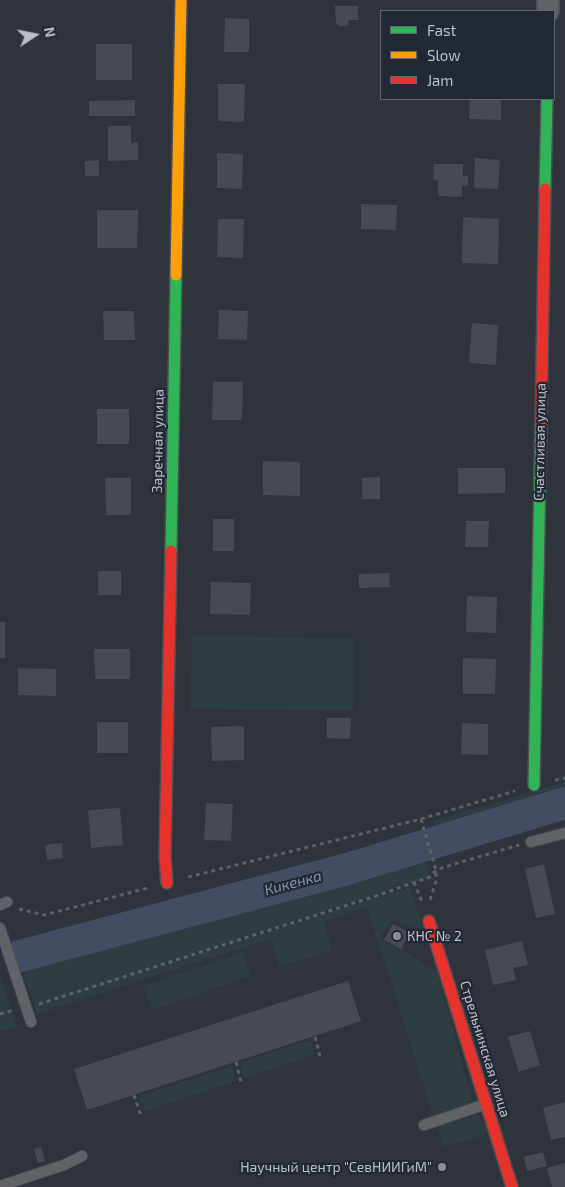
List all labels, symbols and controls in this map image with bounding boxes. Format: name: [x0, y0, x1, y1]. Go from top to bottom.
north arrow: [10, 10, 60, 60]
legend: [380, 10, 555, 100]
text: Fast: [427, 21, 456, 39]
text: N: [41, 25, 60, 39]
text: Slow: [427, 46, 461, 64]
text: Jam: [427, 71, 453, 89]
street label: Счастливая улица: [531, 383, 549, 501]
street label: Заречная улица: [149, 389, 167, 493]
water label: Кикенка: [262, 867, 324, 899]
place label: КНС № 2: [407, 928, 462, 944]
marker: КНС № 2: [391, 930, 403, 942]
street label: Стрельнинская улица: [456, 979, 514, 1119]
place label: Научный центр "СевНИИГиМ": [240, 1159, 432, 1175]
marker: Научный центр "СевНИИГиМ": [436, 1161, 448, 1173]

